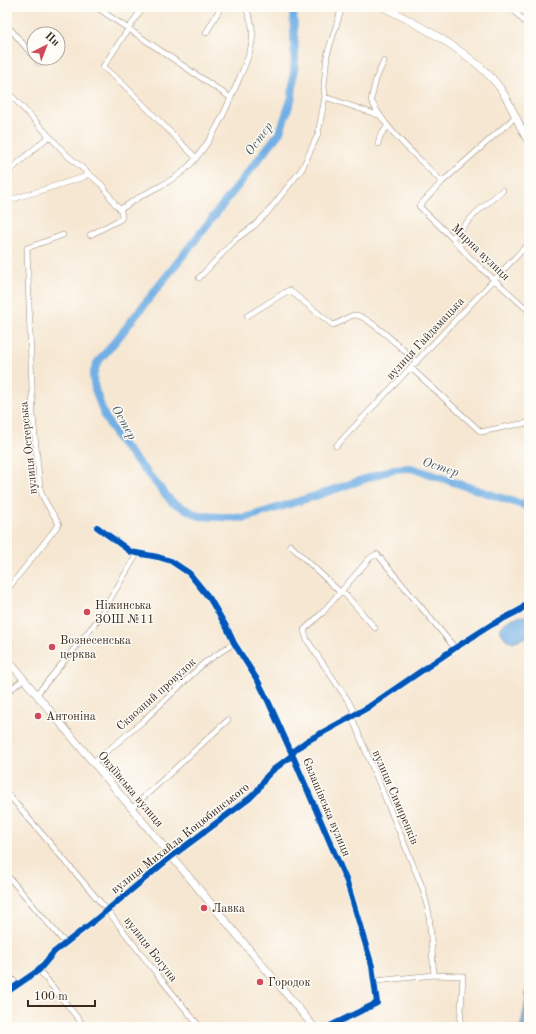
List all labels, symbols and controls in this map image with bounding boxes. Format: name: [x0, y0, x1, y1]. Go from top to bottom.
north arrow: [26, 26, 66, 66]
text: Пн: [42, 31, 61, 49]
water label: Остер: [243, 120, 276, 158]
street label: Мирна вулиця: [449, 222, 512, 283]
street label: вулиця Гайдамацька: [385, 295, 467, 382]
street label: вулиця Остерська: [18, 401, 40, 495]
water label: Остер: [109, 403, 139, 442]
water label: Остер: [421, 455, 460, 479]
place label: Ніжинська ЗОШ №11: [95, 599, 154, 626]
marker: Ніжинська ЗОШ №11: [82, 607, 92, 617]
place label: Вознесенська церква: [60, 635, 131, 661]
marker: Вознесенська церква: [47, 642, 57, 652]
street label: Сквозний провулок: [115, 656, 199, 733]
place label: Антоніна: [46, 710, 96, 723]
marker: Антоніна: [33, 711, 43, 721]
street label: вулиця Симиренків: [370, 748, 421, 847]
street label: Овдіївська вулиця: [95, 749, 166, 830]
street label: Євлашівська вулиця: [300, 756, 353, 858]
street label: вулиця Михайла Коцюбинського: [109, 781, 252, 896]
marker: Лавка: [199, 903, 209, 913]
place label: Лавка: [212, 903, 245, 915]
street label: вулиця Богуна: [121, 915, 179, 984]
marker: Городок: [255, 977, 265, 987]
place label: Городок: [268, 977, 311, 989]
scale bar: [28, 982, 95, 1008]
text: 100 m: [34, 991, 68, 1003]

